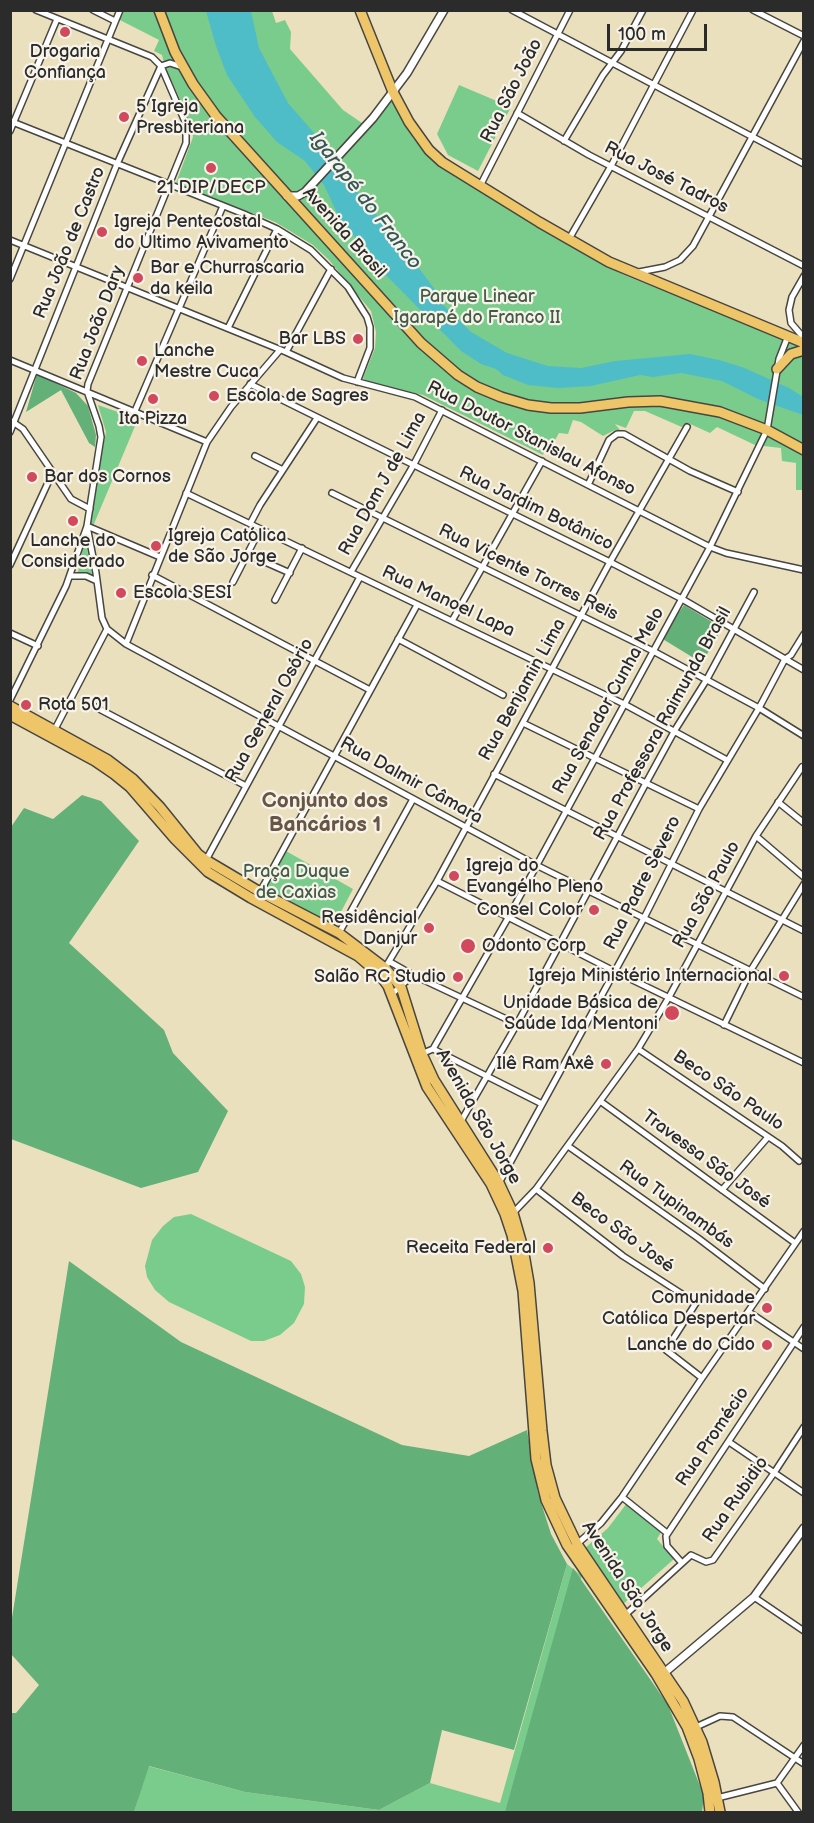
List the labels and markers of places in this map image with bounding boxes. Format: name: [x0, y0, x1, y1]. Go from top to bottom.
marker: Drogaria Confiança: [58, 25, 72, 39]
place label: Drogaria Confiança: [24, 41, 106, 84]
place label: 5 Igreja Presbiteriana: [136, 96, 244, 138]
marker: 5 Igreja Presbiteriana: [117, 110, 131, 124]
marker: 21 DIP/DECP: [204, 161, 218, 175]
place label: 21 DIP/DECP: [156, 177, 266, 199]
place label: Igreja Pentecostal do Ultimo Avivamento: [114, 211, 289, 254]
marker: Igreja Pentecostal do Ultimo Avivamento: [95, 225, 109, 239]
place label: Bar e Churrascaria da keila: [150, 257, 304, 300]
marker: Bar e Churrascaria da keila: [131, 271, 145, 285]
place label: Bar LBS: [279, 328, 346, 350]
marker: Bar LBS: [351, 332, 365, 346]
place label: Lanche Mestre Cuca: [154, 340, 259, 382]
marker: Lanche Mestre Cuca: [135, 354, 149, 368]
place label: Escola de Sagres: [226, 385, 369, 407]
marker: Escola de Sagres: [207, 389, 221, 403]
marker: Ita Pizza: [146, 392, 160, 406]
place label: Ita Pizza: [119, 408, 187, 430]
place label: Bar dos Cornos: [44, 466, 171, 488]
marker: Bar dos Cornos: [25, 470, 39, 484]
marker: Lanche do Considerado: [66, 514, 80, 528]
place label: Igreja Católica de São Jorge: [168, 525, 286, 568]
place label: Lanche do Considerado: [21, 530, 125, 572]
marker: Igreja Católica de São Jorge: [149, 539, 163, 553]
place label: Escola SESI: [133, 582, 232, 604]
marker: Escola SESI: [114, 586, 128, 600]
place label: Rota 501: [38, 694, 109, 716]
marker: Rota 501: [19, 698, 33, 712]
place label: Igreja do Evangélho Pleno: [466, 855, 603, 898]
marker: Igreja do Evangélho Pleno: [447, 869, 461, 883]
place label: Consel Color: [477, 899, 582, 921]
marker: Consel Color: [587, 903, 601, 917]
place label: Residêncial Danjur: [321, 907, 417, 950]
marker: Residêncial Danjur: [422, 921, 436, 935]
place label: Odonto Corp: [482, 935, 586, 957]
marker: Odonto Corp: [459, 937, 477, 955]
place label: Igreja Ministério Internacional: [529, 965, 772, 987]
place label: Salão RC Studio: [314, 966, 446, 988]
marker: Igreja Ministério Internacional: [777, 969, 791, 983]
marker: Salão RC Studio: [451, 970, 465, 984]
place label: Unidade Básica de Saúde Ida Mentoni: [503, 992, 658, 1034]
marker: Unidade Básica de Saúde Ida Mentoni: [663, 1004, 681, 1022]
place label: Ilê Ram Axê: [496, 1053, 594, 1075]
marker: Ilê Ram Axê: [599, 1057, 613, 1071]
place label: Receita Federal: [406, 1237, 536, 1259]
marker: Receita Federal: [541, 1241, 555, 1255]
place label: Comunidade Católica Despertar: [602, 1287, 755, 1330]
marker: Comunidade Católica Despertar: [760, 1301, 774, 1315]
place label: Lanche do Cido: [627, 1334, 755, 1356]
marker: Lanche do Cido: [760, 1338, 774, 1352]

